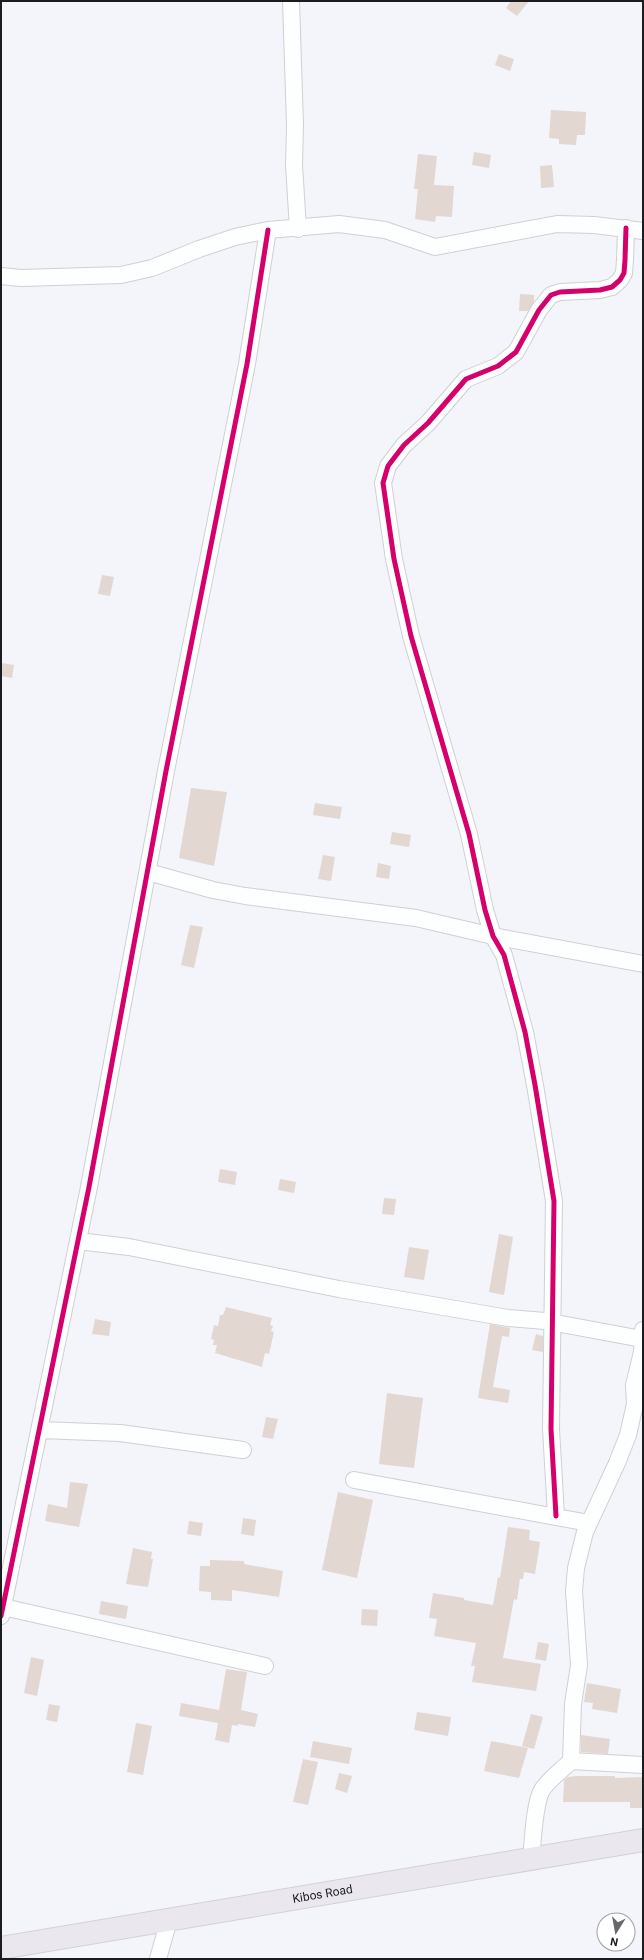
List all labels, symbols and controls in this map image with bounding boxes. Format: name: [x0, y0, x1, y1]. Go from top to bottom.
street label: Kibos Road: [291, 1882, 354, 1906]
north arrow: [596, 1912, 636, 1952]
text: N: [609, 1934, 619, 1948]

